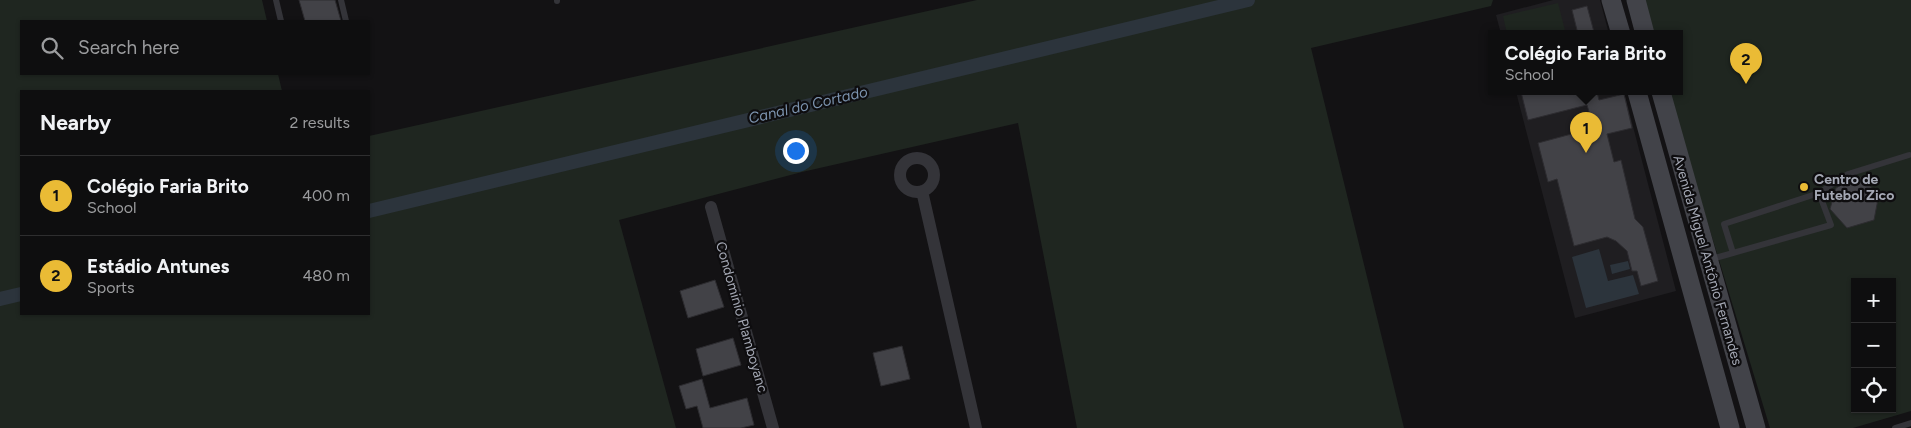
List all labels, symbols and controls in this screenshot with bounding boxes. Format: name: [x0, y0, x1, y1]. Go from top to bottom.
search box: [20, 20, 370, 75]
popup: [1488, 30, 1683, 95]
icon: search: [38, 34, 66, 62]
text: Search here: [78, 36, 180, 59]
text: Colégio Faria Brito: [1505, 42, 1666, 65]
pin: 2: [1730, 43, 1762, 84]
text: School: [1505, 65, 1554, 84]
water label: Canal do Cortado: [747, 82, 870, 127]
text: Nearby: [40, 110, 111, 135]
pin: 1: [1570, 112, 1602, 153]
text: 2 results: [290, 113, 350, 132]
your location: [783, 138, 809, 164]
street label: Avenida Miguel Antônio Fernandes: [1669, 153, 1746, 367]
place label: Centro de Futebol Zico: [1814, 171, 1894, 204]
text: Colégio Faria Brito: [87, 175, 249, 198]
marker: Centro de Futebol Zico: [1798, 181, 1810, 193]
text: 1: [53, 186, 59, 205]
text: 400 m: [302, 186, 350, 205]
text: School: [87, 198, 137, 217]
street label: Condominio Plamboyanc: [712, 240, 771, 395]
text: Estádio Antunes: [87, 255, 229, 278]
text: 2: [51, 266, 61, 285]
text: 480 m: [302, 266, 350, 285]
text: Sports: [87, 278, 134, 297]
map controls: [1851, 278, 1896, 413]
button: +: [1851, 278, 1896, 323]
button: −: [1851, 323, 1896, 368]
button: locate: [1851, 368, 1896, 413]

